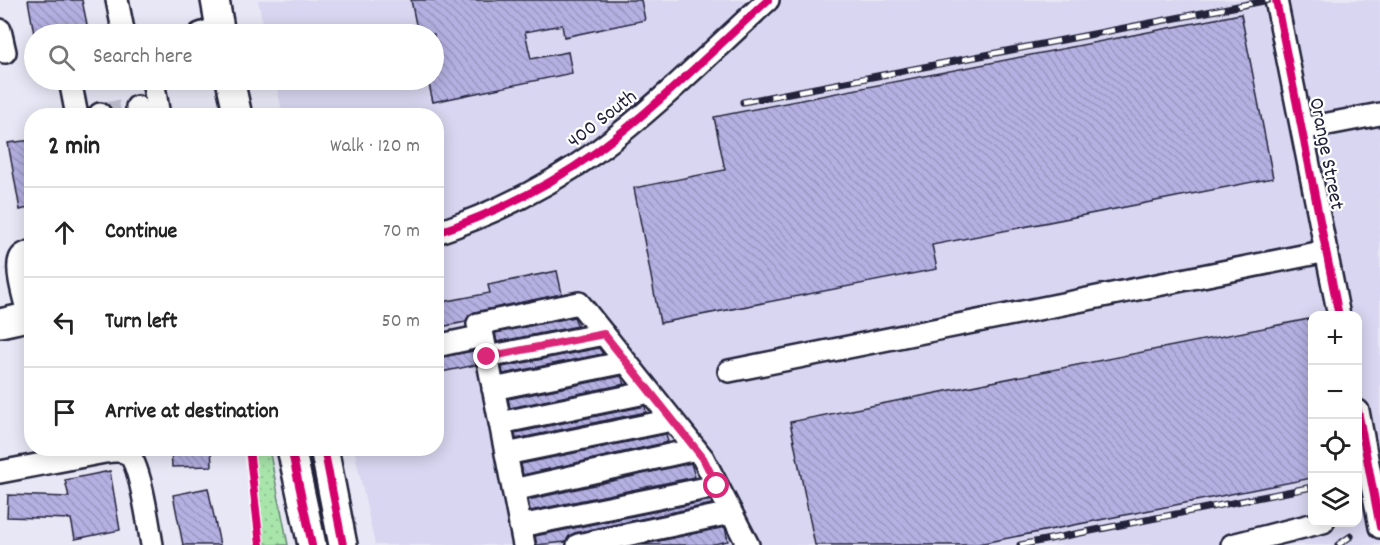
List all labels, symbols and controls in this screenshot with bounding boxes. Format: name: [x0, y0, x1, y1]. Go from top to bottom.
search box: [24, 24, 444, 90]
icon: search: [45, 41, 78, 74]
text: Search here: [93, 42, 192, 73]
street label: 400 South: [562, 83, 644, 157]
street label: Orange Street: [1299, 95, 1351, 213]
text: 2 min: [48, 129, 100, 166]
text: Walk · 120 m: [330, 133, 420, 161]
icon: ahead: [48, 216, 81, 249]
text: Continue: [105, 217, 177, 248]
text: 70 m: [383, 218, 420, 246]
icon: left: [48, 306, 81, 339]
text: Turn left: [105, 307, 177, 338]
text: 50 m: [382, 308, 420, 336]
map controls: [1308, 311, 1362, 527]
button: +: [1308, 311, 1362, 365]
route end: [473, 343, 499, 369]
button: −: [1308, 365, 1362, 419]
icon: arrive: [48, 396, 81, 429]
text: Arrive at destination: [105, 397, 279, 428]
button: locate: [1308, 419, 1362, 473]
route start: [703, 472, 729, 498]
button: layers: [1308, 473, 1362, 527]

